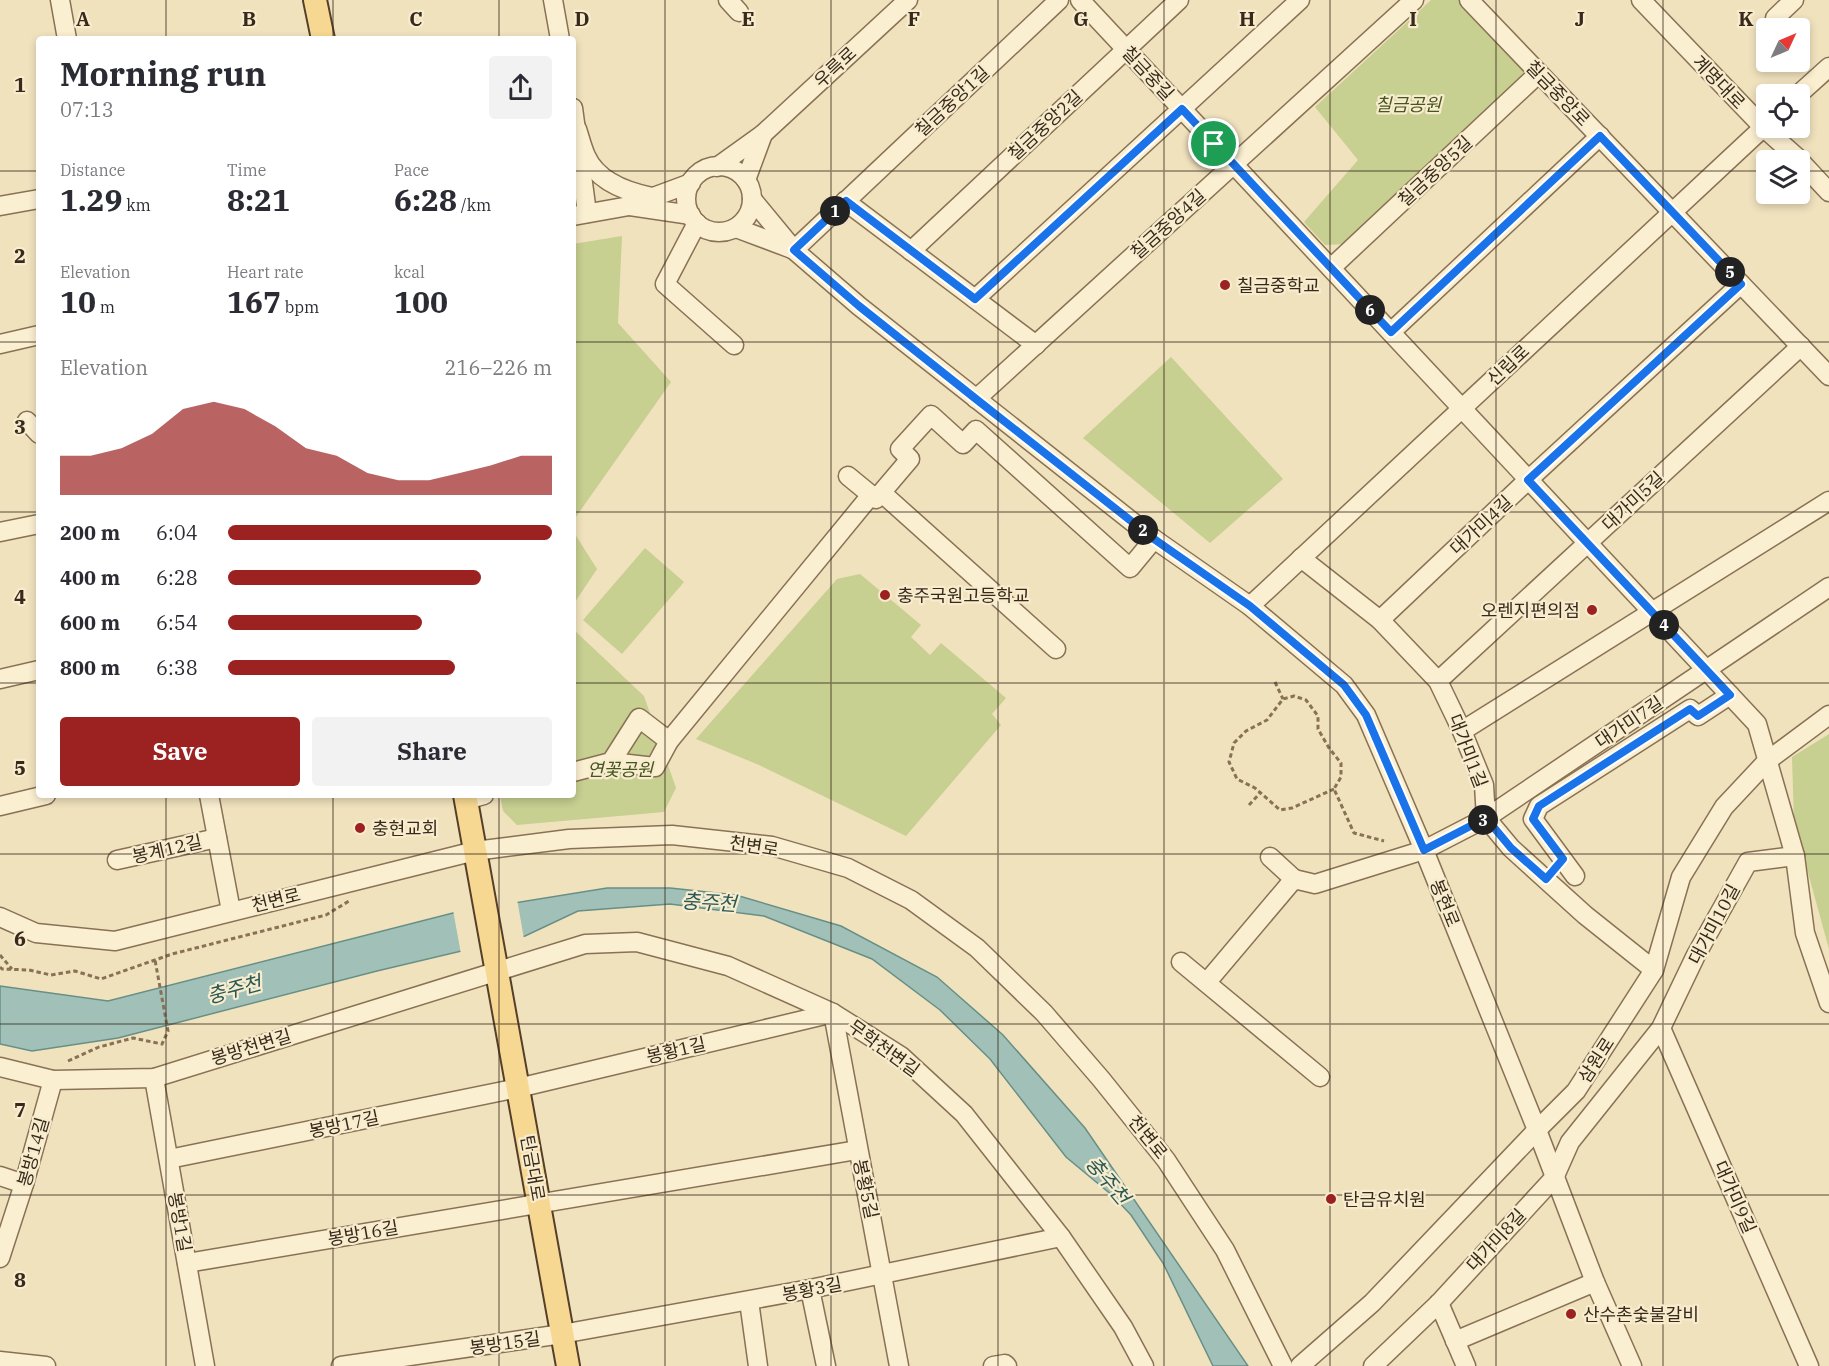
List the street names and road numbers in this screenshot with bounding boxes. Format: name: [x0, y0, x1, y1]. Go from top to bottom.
street label: 칠금중길: [1117, 41, 1179, 105]
street label: 우륵로: [809, 42, 861, 92]
street label: 계명대로: [1688, 50, 1750, 114]
street label: 칠금중앙로: [1521, 55, 1595, 131]
street label: 칠금중앙1길: [910, 61, 994, 141]
street label: 칠금중앙2길: [1003, 85, 1087, 165]
street label: 칠금중앙5길: [1393, 131, 1477, 211]
street label: 칠금중앙4길: [1126, 184, 1210, 264]
street label: 신립로: [1482, 340, 1534, 390]
street label: 대가미5길: [1597, 466, 1669, 536]
street label: 대가미4길: [1445, 490, 1517, 560]
street label: 대가미7길: [1591, 691, 1667, 753]
street label: 대가미1길: [1443, 711, 1493, 791]
street label: 봉계12길: [130, 830, 204, 868]
street label: 천변로: [728, 831, 780, 861]
street label: 봉현로: [1425, 876, 1465, 930]
street label: 대가미10길: [1683, 880, 1745, 968]
street label: 천변로: [249, 883, 303, 917]
street label: 무학천변길: [844, 1014, 924, 1082]
street label: 봉방천변길: [208, 1024, 294, 1070]
street label: 봉황1길: [644, 1032, 708, 1068]
street label: 삼원로: [1573, 1033, 1619, 1087]
street label: 봉방17길: [307, 1105, 381, 1143]
street label: 천변로: [1123, 1110, 1173, 1164]
street label: 봉방14길: [12, 1115, 54, 1189]
street label: 탄금대로: [516, 1133, 550, 1203]
street label: 봉황5길: [848, 1157, 884, 1221]
street label: 대가미9길: [1709, 1157, 1761, 1237]
street label: 봉방1길: [163, 1190, 197, 1254]
street label: 대가미8길: [1461, 1204, 1531, 1276]
street label: 봉방16길: [326, 1215, 400, 1251]
street label: 봉황3길: [780, 1272, 844, 1306]
street label: 봉방15길: [468, 1327, 542, 1359]

